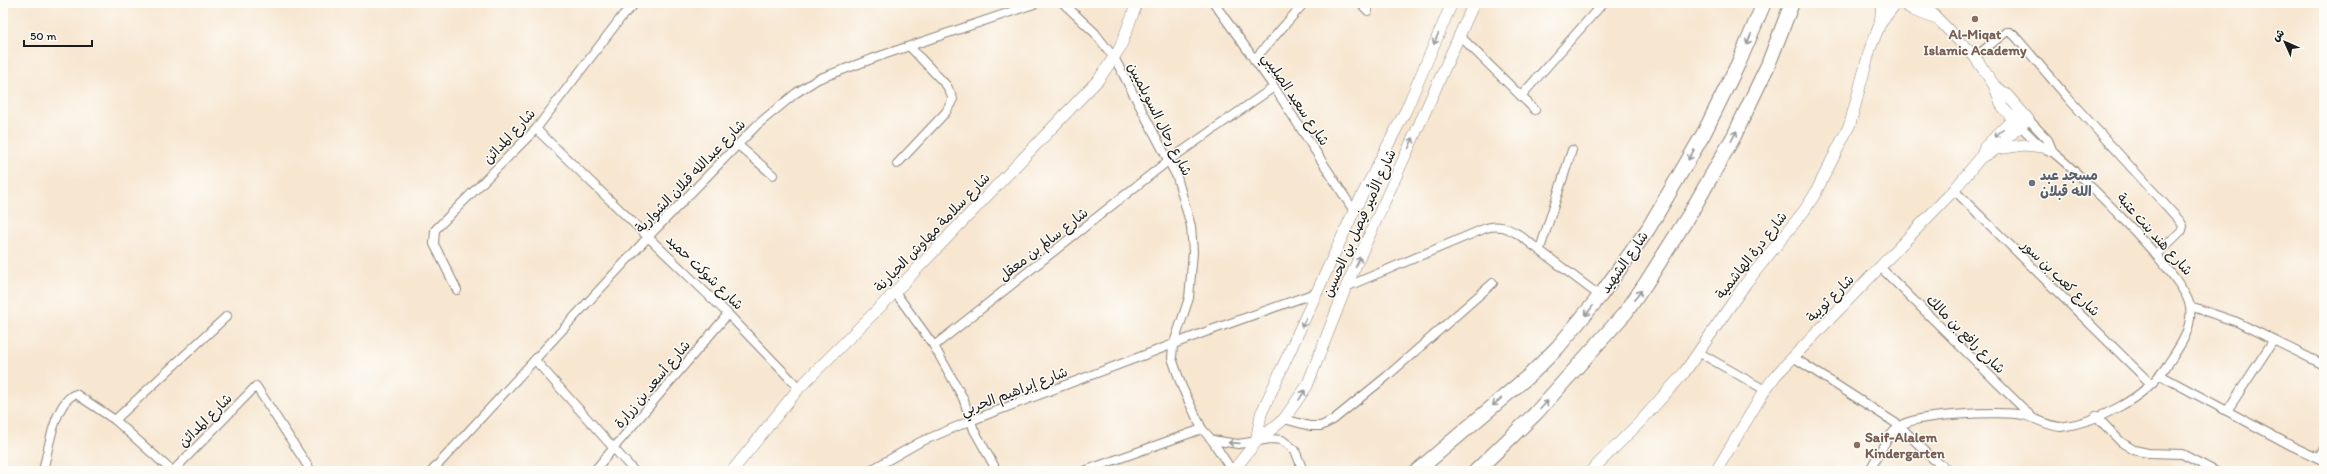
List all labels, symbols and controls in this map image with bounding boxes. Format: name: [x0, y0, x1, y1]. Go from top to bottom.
marker: Al-Miqat Islamic Academy: [1970, 14, 1980, 24]
scale bar: [24, 22, 92, 48]
north arrow: [2265, 22, 2305, 62]
place label: Al-Miqat Islamic Academy: [1923, 26, 2027, 59]
text: ش: [2269, 26, 2287, 44]
text: 50 m: [30, 29, 56, 43]
one-way arrow: [1432, 32, 1439, 44]
one-way arrow: [1745, 33, 1753, 45]
street label: شارع سعيد الصليبي: [1255, 50, 1333, 151]
street label: شارع رحال السويلميين: [1123, 60, 1195, 179]
street label: شارع المدائن: [480, 105, 540, 168]
street label: شارع عبدالله قبلان الشواربة: [632, 116, 750, 237]
one-way arrow: [1994, 128, 2004, 138]
one-way arrow: [1731, 131, 1738, 143]
one-way arrow: [1407, 138, 1415, 150]
street label: شارع الأمير فيصل بن الحسين: [1318, 146, 1401, 300]
one-way arrow: [1687, 149, 1695, 161]
place label: مسجد عبد الله قبلان: [2040, 167, 2098, 200]
street label: شارع سلامة مهاوش الحبارنة: [871, 169, 994, 296]
marker: مسجد عبد الله قبلان: [2027, 178, 2037, 188]
street label: شارع هند بنت عتبة: [2112, 190, 2196, 280]
street label: شارع سالم بن معقل: [995, 204, 1093, 286]
street label: شارع درة الهاشمية: [1712, 208, 1792, 303]
street label: شارع الشهيد: [1597, 228, 1653, 297]
street label: شارع شوكت حميد: [662, 231, 747, 314]
street label: شارع كعب بن سور: [2017, 236, 2103, 321]
one-way arrow: [1354, 257, 1362, 269]
street label: شارع ثويبة: [1803, 271, 1858, 326]
one-way arrow: [1633, 290, 1642, 301]
street label: شارع رافع بن مالك: [1921, 291, 2009, 379]
one-way arrow: [1585, 305, 1593, 316]
one-way arrow: [1300, 315, 1307, 327]
street label: شارع أسعد بن زرارة: [611, 337, 695, 432]
street label: شارع إبراهيم الحربي: [958, 363, 1071, 423]
one-way arrow: [1298, 389, 1306, 401]
street label: شارع المدائن: [175, 390, 236, 451]
one-way arrow: [1492, 397, 1502, 406]
one-way arrow: [1539, 399, 1548, 410]
place label: Saif-Alalem Kindergarten: [1865, 429, 1945, 462]
one-way arrow: [1228, 440, 1241, 447]
marker: Saif-Alalem Kindergarten: [1852, 440, 1862, 450]

